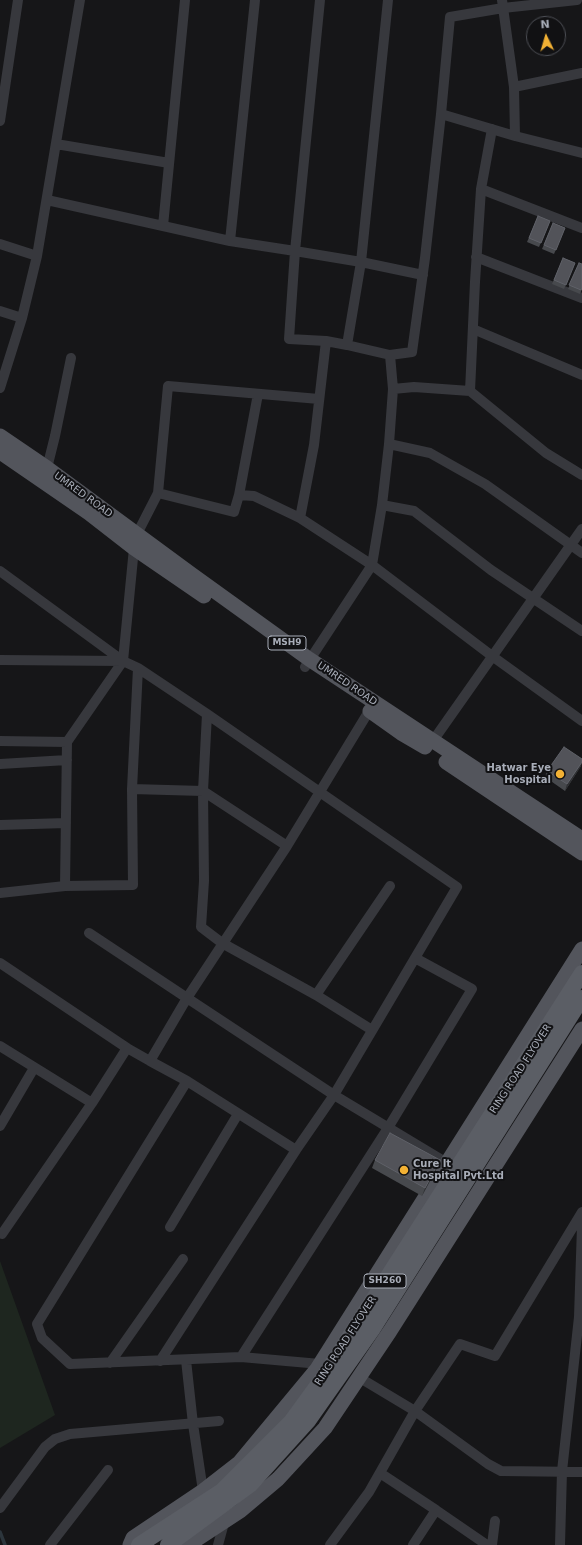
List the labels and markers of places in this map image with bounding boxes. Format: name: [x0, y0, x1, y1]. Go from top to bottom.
place label: Hatwar Eye Hospital: [487, 762, 551, 786]
marker: Hatwar Eye Hospital: [554, 768, 566, 780]
place label: Cure It Hospital Pvt.Ltd: [413, 1158, 504, 1182]
marker: Cure It Hospital Pvt.Ltd: [398, 1164, 410, 1176]

